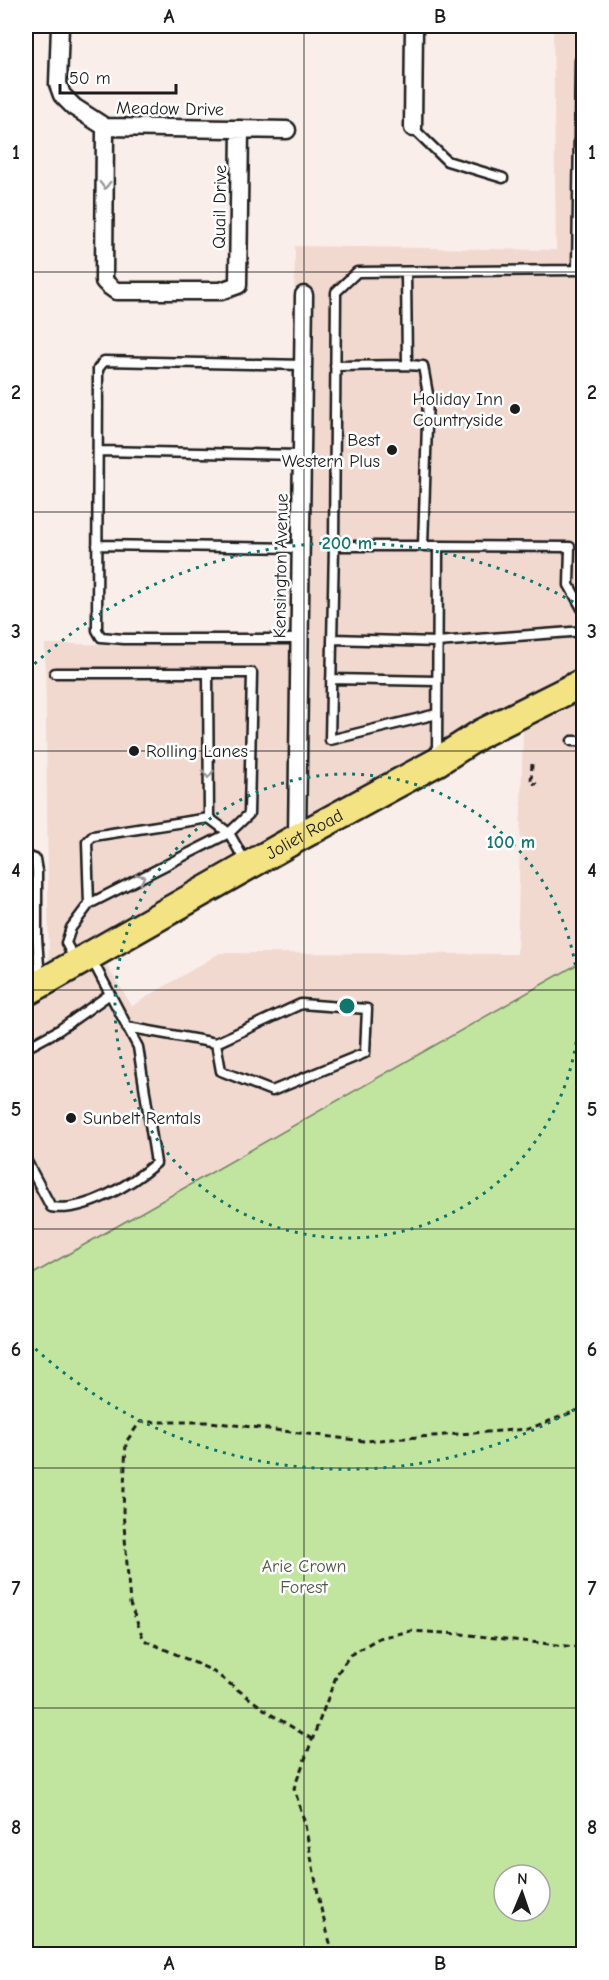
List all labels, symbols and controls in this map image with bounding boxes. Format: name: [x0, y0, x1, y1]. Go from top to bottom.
text: A: [163, 5, 175, 28]
text: B: [434, 5, 446, 28]
scale bar: [60, 57, 176, 95]
text: 50 m: [69, 68, 111, 89]
street label: Meadow Drive: [116, 98, 224, 120]
text: 1: [12, 141, 20, 164]
text: 1: [588, 141, 596, 164]
street label: Quail Drive: [209, 165, 231, 249]
one-way arrow: [99, 181, 111, 190]
text: 2: [11, 381, 21, 404]
text: 2: [587, 381, 597, 404]
place label: Holiday Inn Countryside: [413, 389, 503, 431]
marker: Holiday Inn Countryside: [508, 402, 522, 416]
place label: Best Western Plus: [282, 430, 381, 472]
marker: Best Western Plus: [385, 443, 399, 457]
street label: Kensington Avenue: [269, 493, 293, 639]
text: 200 m: [322, 533, 372, 554]
text: 3: [11, 620, 21, 643]
text: 3: [587, 620, 597, 643]
place label: Rolling Lanes: [146, 741, 248, 762]
marker: Rolling Lanes: [127, 744, 141, 758]
one-way arrow: [202, 769, 214, 778]
street label: Joliet Road: [262, 805, 347, 864]
text: 100 m: [487, 832, 535, 853]
text: 4: [11, 859, 21, 882]
text: 4: [587, 859, 597, 882]
one-way arrow: [135, 873, 146, 885]
centre of rings: [337, 996, 357, 1016]
text: 5: [11, 1098, 21, 1121]
text: 5: [587, 1098, 597, 1121]
place label: Sunbelt Rentals: [83, 1108, 201, 1129]
marker: Sunbelt Rentals: [64, 1111, 78, 1125]
text: 6: [11, 1338, 21, 1361]
text: 6: [587, 1338, 597, 1361]
park label: Arie Crown Forest: [262, 1556, 346, 1598]
text: 7: [12, 1577, 21, 1600]
text: 7: [588, 1577, 597, 1600]
text: 8: [11, 1816, 21, 1839]
text: 8: [587, 1816, 597, 1839]
north arrow: [492, 1863, 552, 1923]
text: N: [517, 1870, 528, 1888]
text: A: [163, 1952, 175, 1975]
text: B: [434, 1952, 446, 1975]

